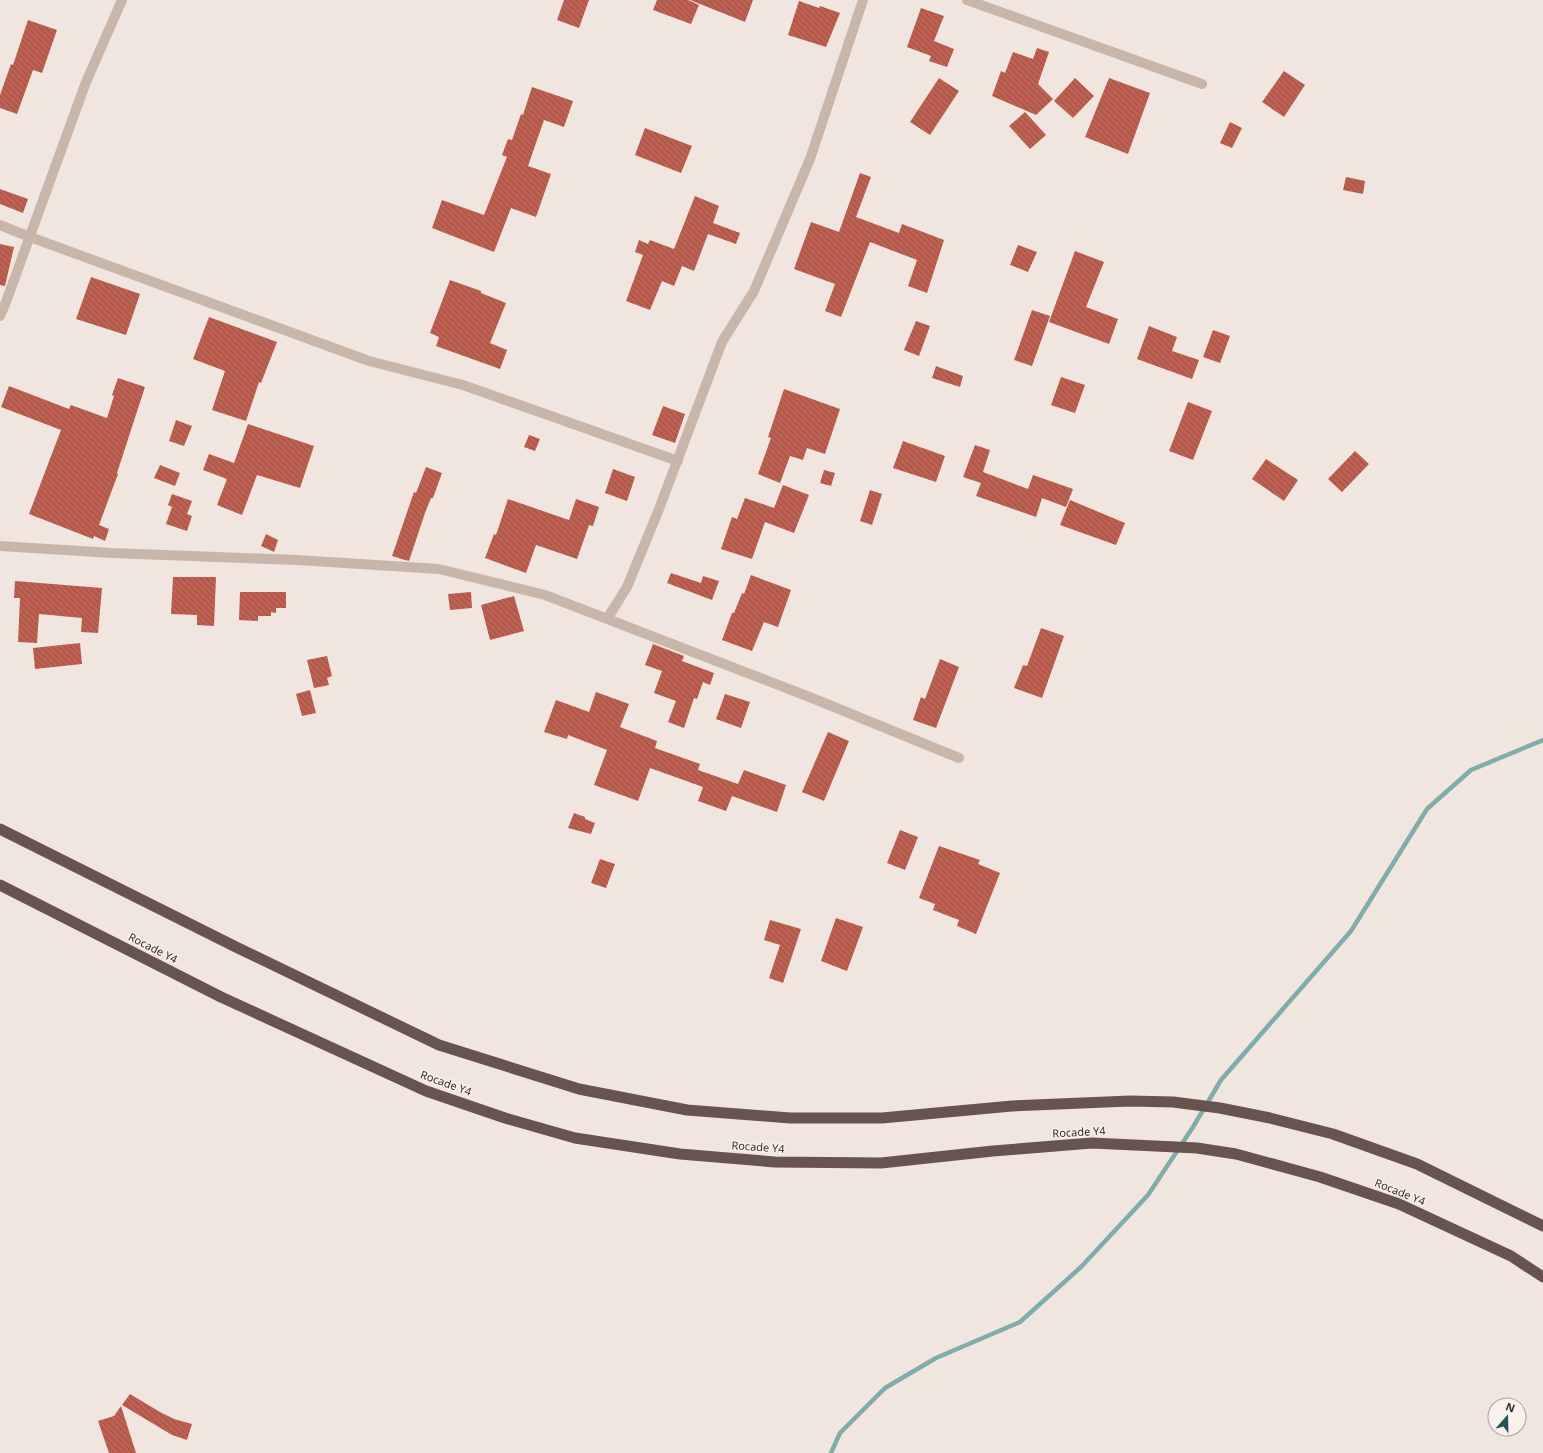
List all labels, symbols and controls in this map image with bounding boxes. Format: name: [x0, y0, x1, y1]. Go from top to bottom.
street label: Rocade Y4: [126, 929, 181, 967]
street label: Rocade Y4: [419, 1066, 474, 1099]
street label: Rocade Y4: [1052, 1123, 1107, 1140]
street label: Rocade Y4: [731, 1137, 786, 1156]
street label: Rocade Y4: [1373, 1175, 1428, 1209]
north arrow: [1487, 1397, 1527, 1437]
text: N: [1504, 1399, 1517, 1416]

